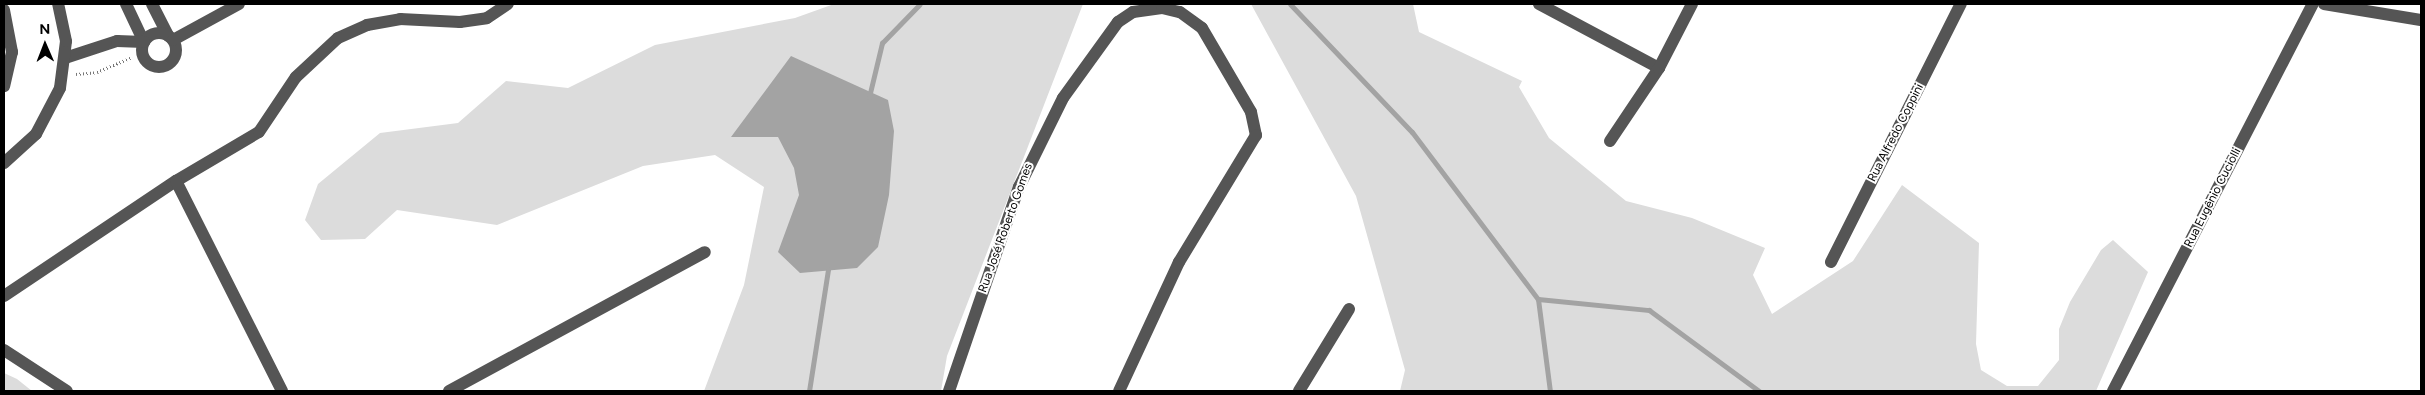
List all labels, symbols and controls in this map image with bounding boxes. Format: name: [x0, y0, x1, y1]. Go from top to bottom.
north arrow: [20, 20, 70, 70]
text: N: [39, 21, 50, 38]
street label: Rua Alfredo Coppini: [1865, 82, 1927, 184]
street label: Rua Eugênio Cuciolli: [2182, 146, 2244, 250]
street label: Rua José Roberto Gomes: [976, 161, 1036, 295]

